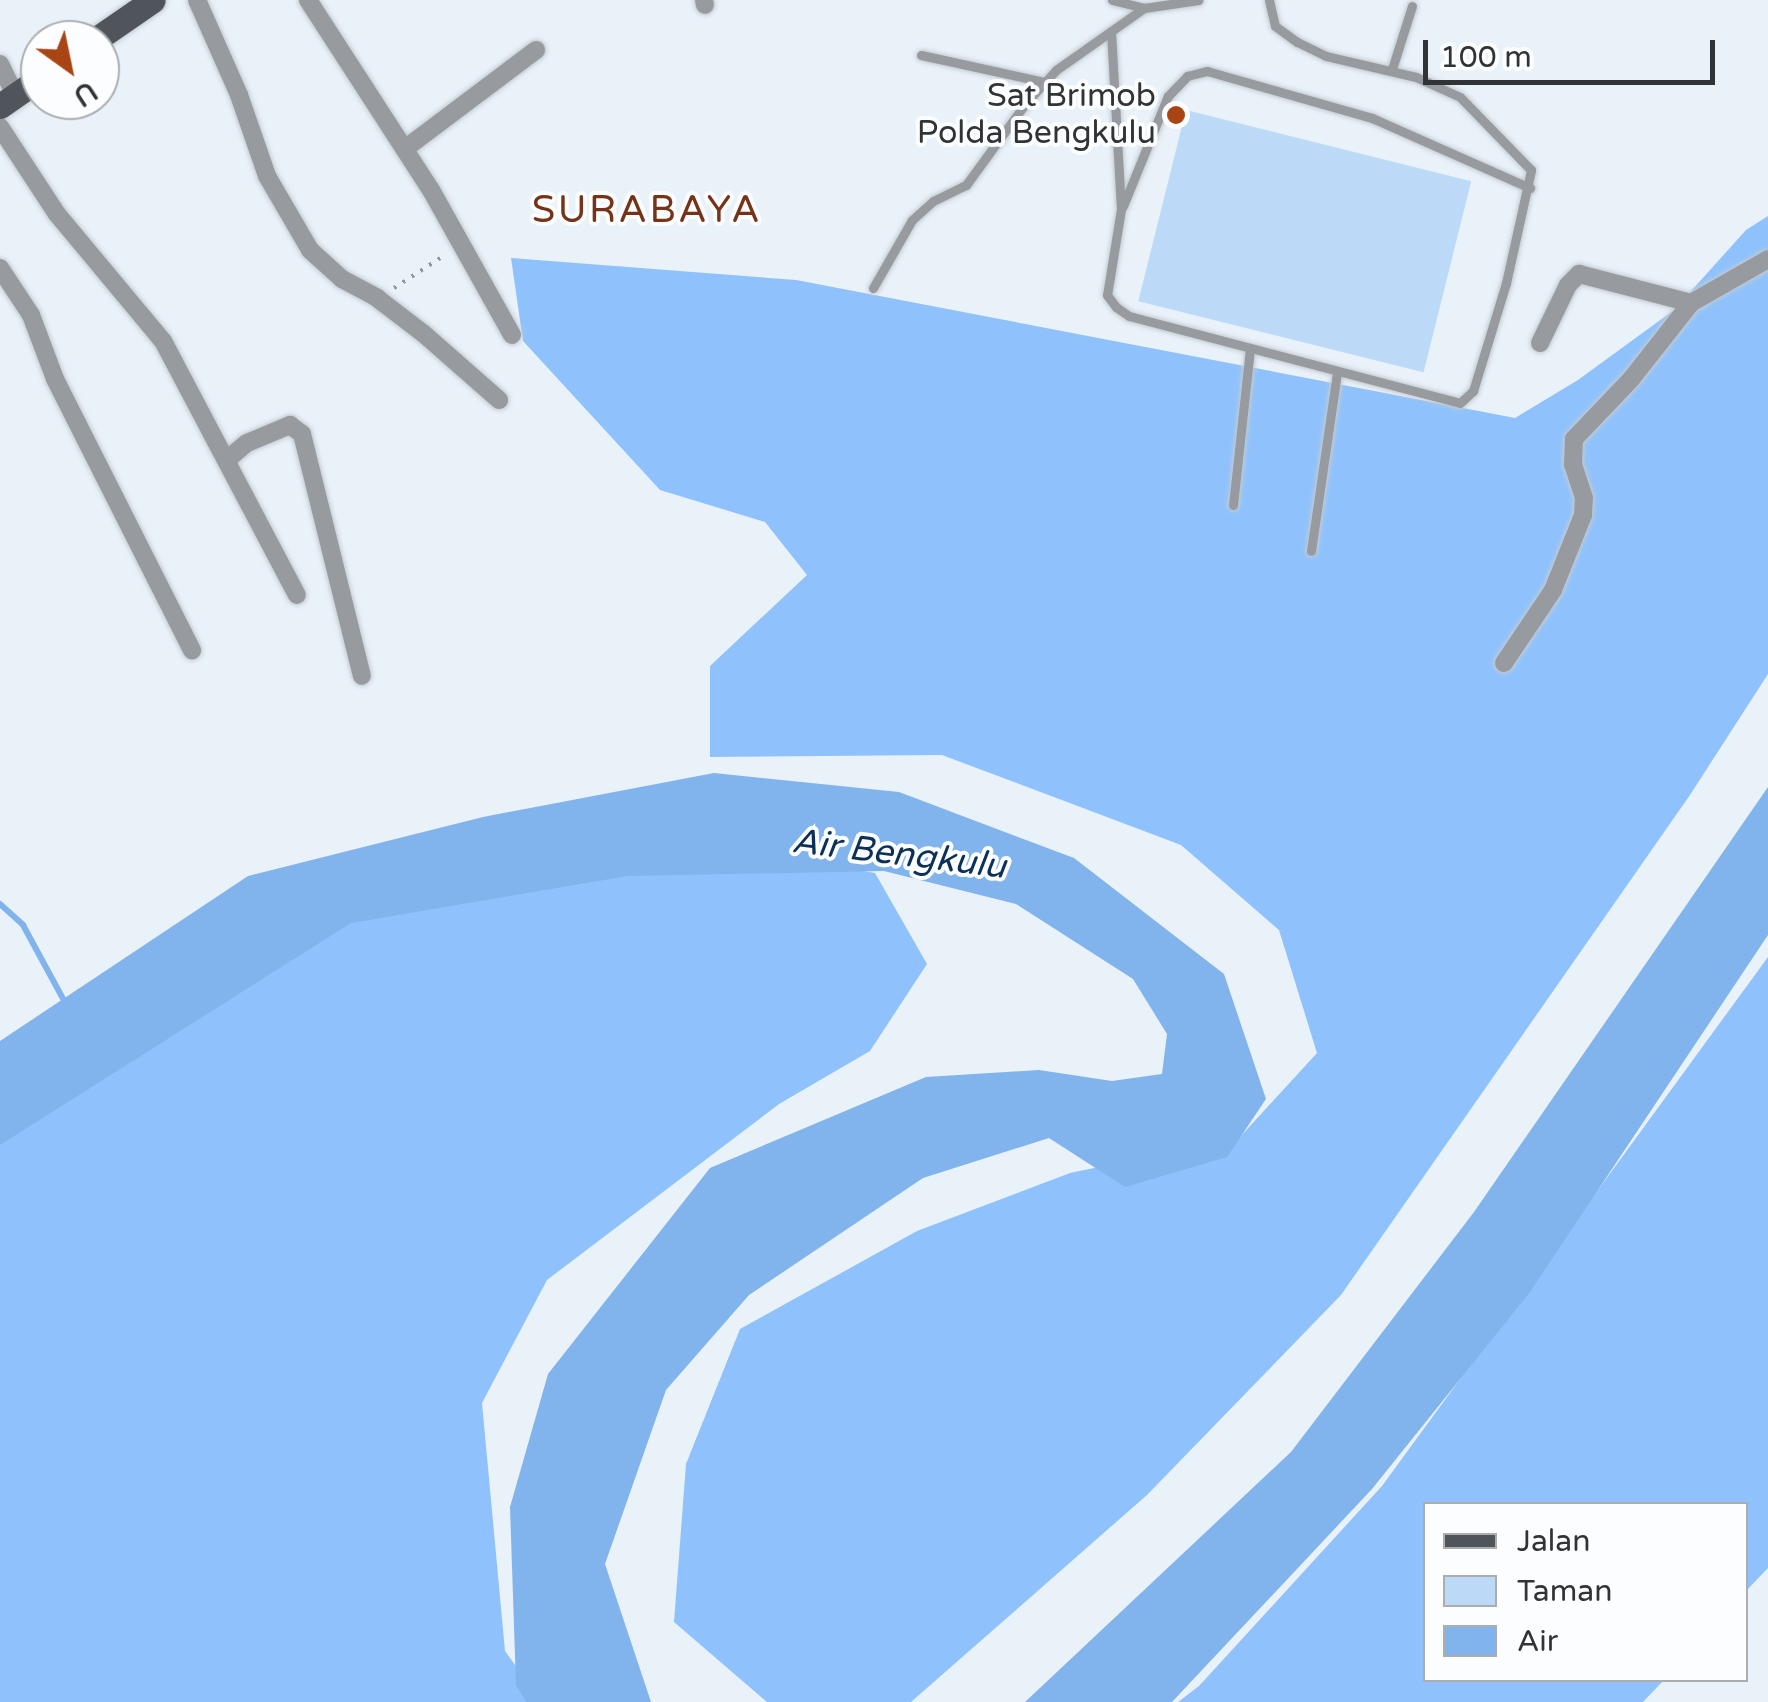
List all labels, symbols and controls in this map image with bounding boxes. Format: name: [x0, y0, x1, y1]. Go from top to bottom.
north arrow: [20, 20, 120, 120]
scale bar: [1428, 20, 1720, 82]
text: 100 m: [1440, 39, 1532, 76]
text: U: [67, 73, 103, 114]
place label: Sat Brimob Polda Bengkulu: [917, 78, 1156, 153]
marker: Sat Brimob Polda Bengkulu: [1165, 104, 1187, 126]
district label: SURABAYA: [532, 188, 762, 234]
water label: Air Bengkulu: [790, 820, 1008, 888]
legend: [1423, 1502, 1748, 1682]
text: Jalan: [1517, 1523, 1590, 1560]
text: Taman: [1517, 1573, 1612, 1610]
text: Air: [1517, 1623, 1558, 1660]

